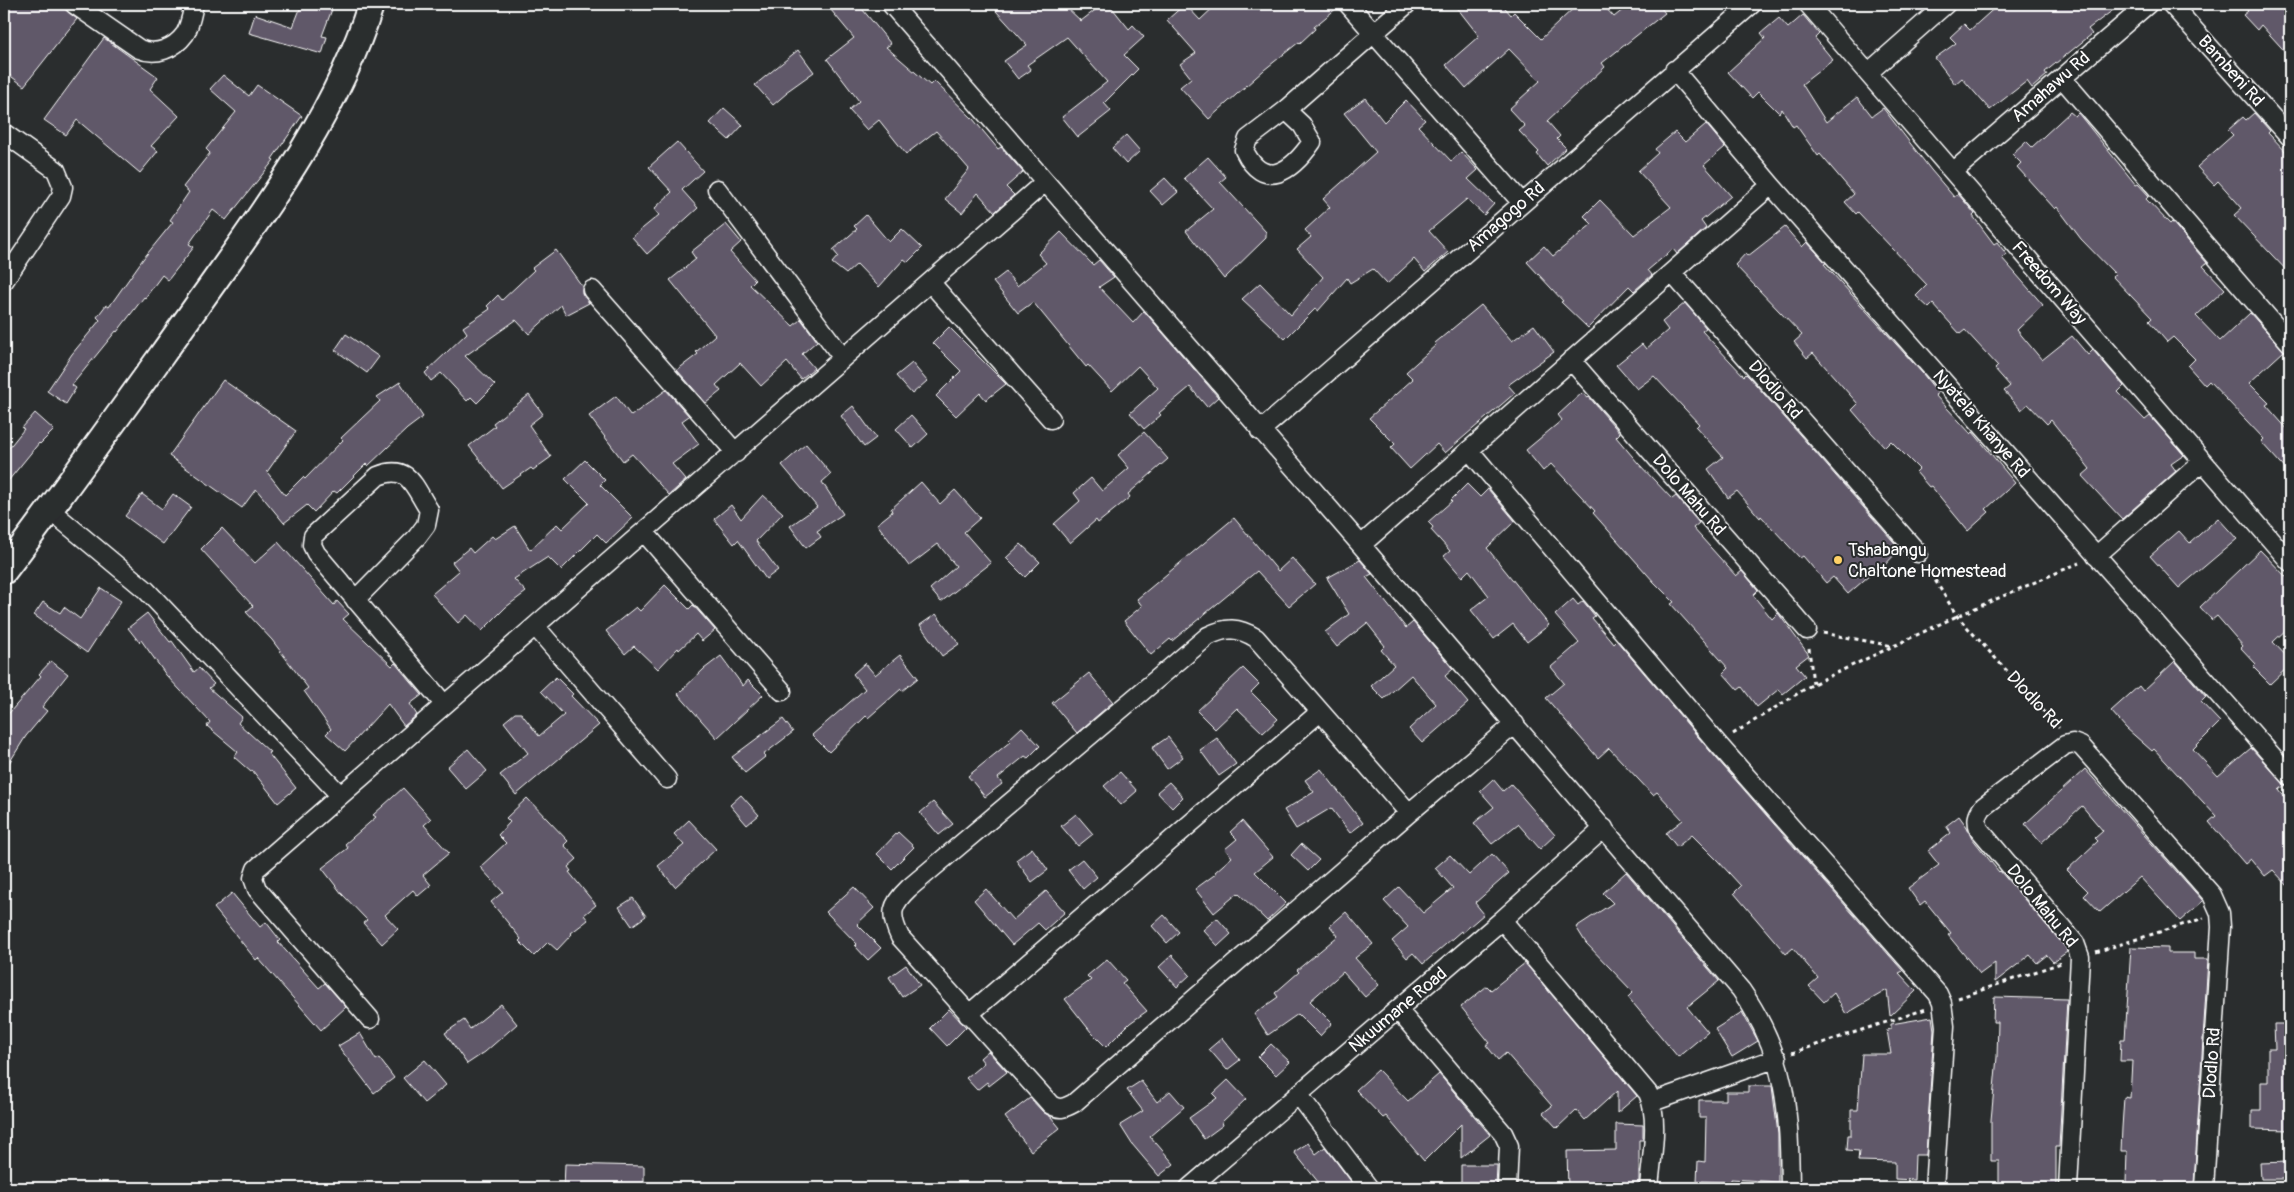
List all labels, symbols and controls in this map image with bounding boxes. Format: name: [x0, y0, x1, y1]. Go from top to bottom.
street label: Bambeni Rd: [2193, 30, 2269, 112]
street label: Amahawu Rd: [2007, 47, 2095, 127]
street label: Amagogo Rd: [1462, 177, 1550, 257]
street label: Freedom Way: [2006, 236, 2092, 330]
street label: Dlodlo Rd: [1743, 356, 1807, 424]
street label: Nyatela Khanye Rd: [1927, 365, 2035, 483]
street label: Dolo Mahu Rd: [1647, 449, 1731, 541]
place label: Tshabangu Chaltone Homestead: [1848, 539, 2007, 583]
marker: Tshabangu Chaltone Homestead: [1832, 554, 1844, 566]
street label: Dlodlo Rd: [2001, 666, 2067, 734]
street label: Dolo Mahu Rd: [2001, 860, 2083, 952]
street label: Nkuumane Road: [1344, 962, 1452, 1058]
street label: Dlodlo Rd: [2198, 1027, 2226, 1099]

